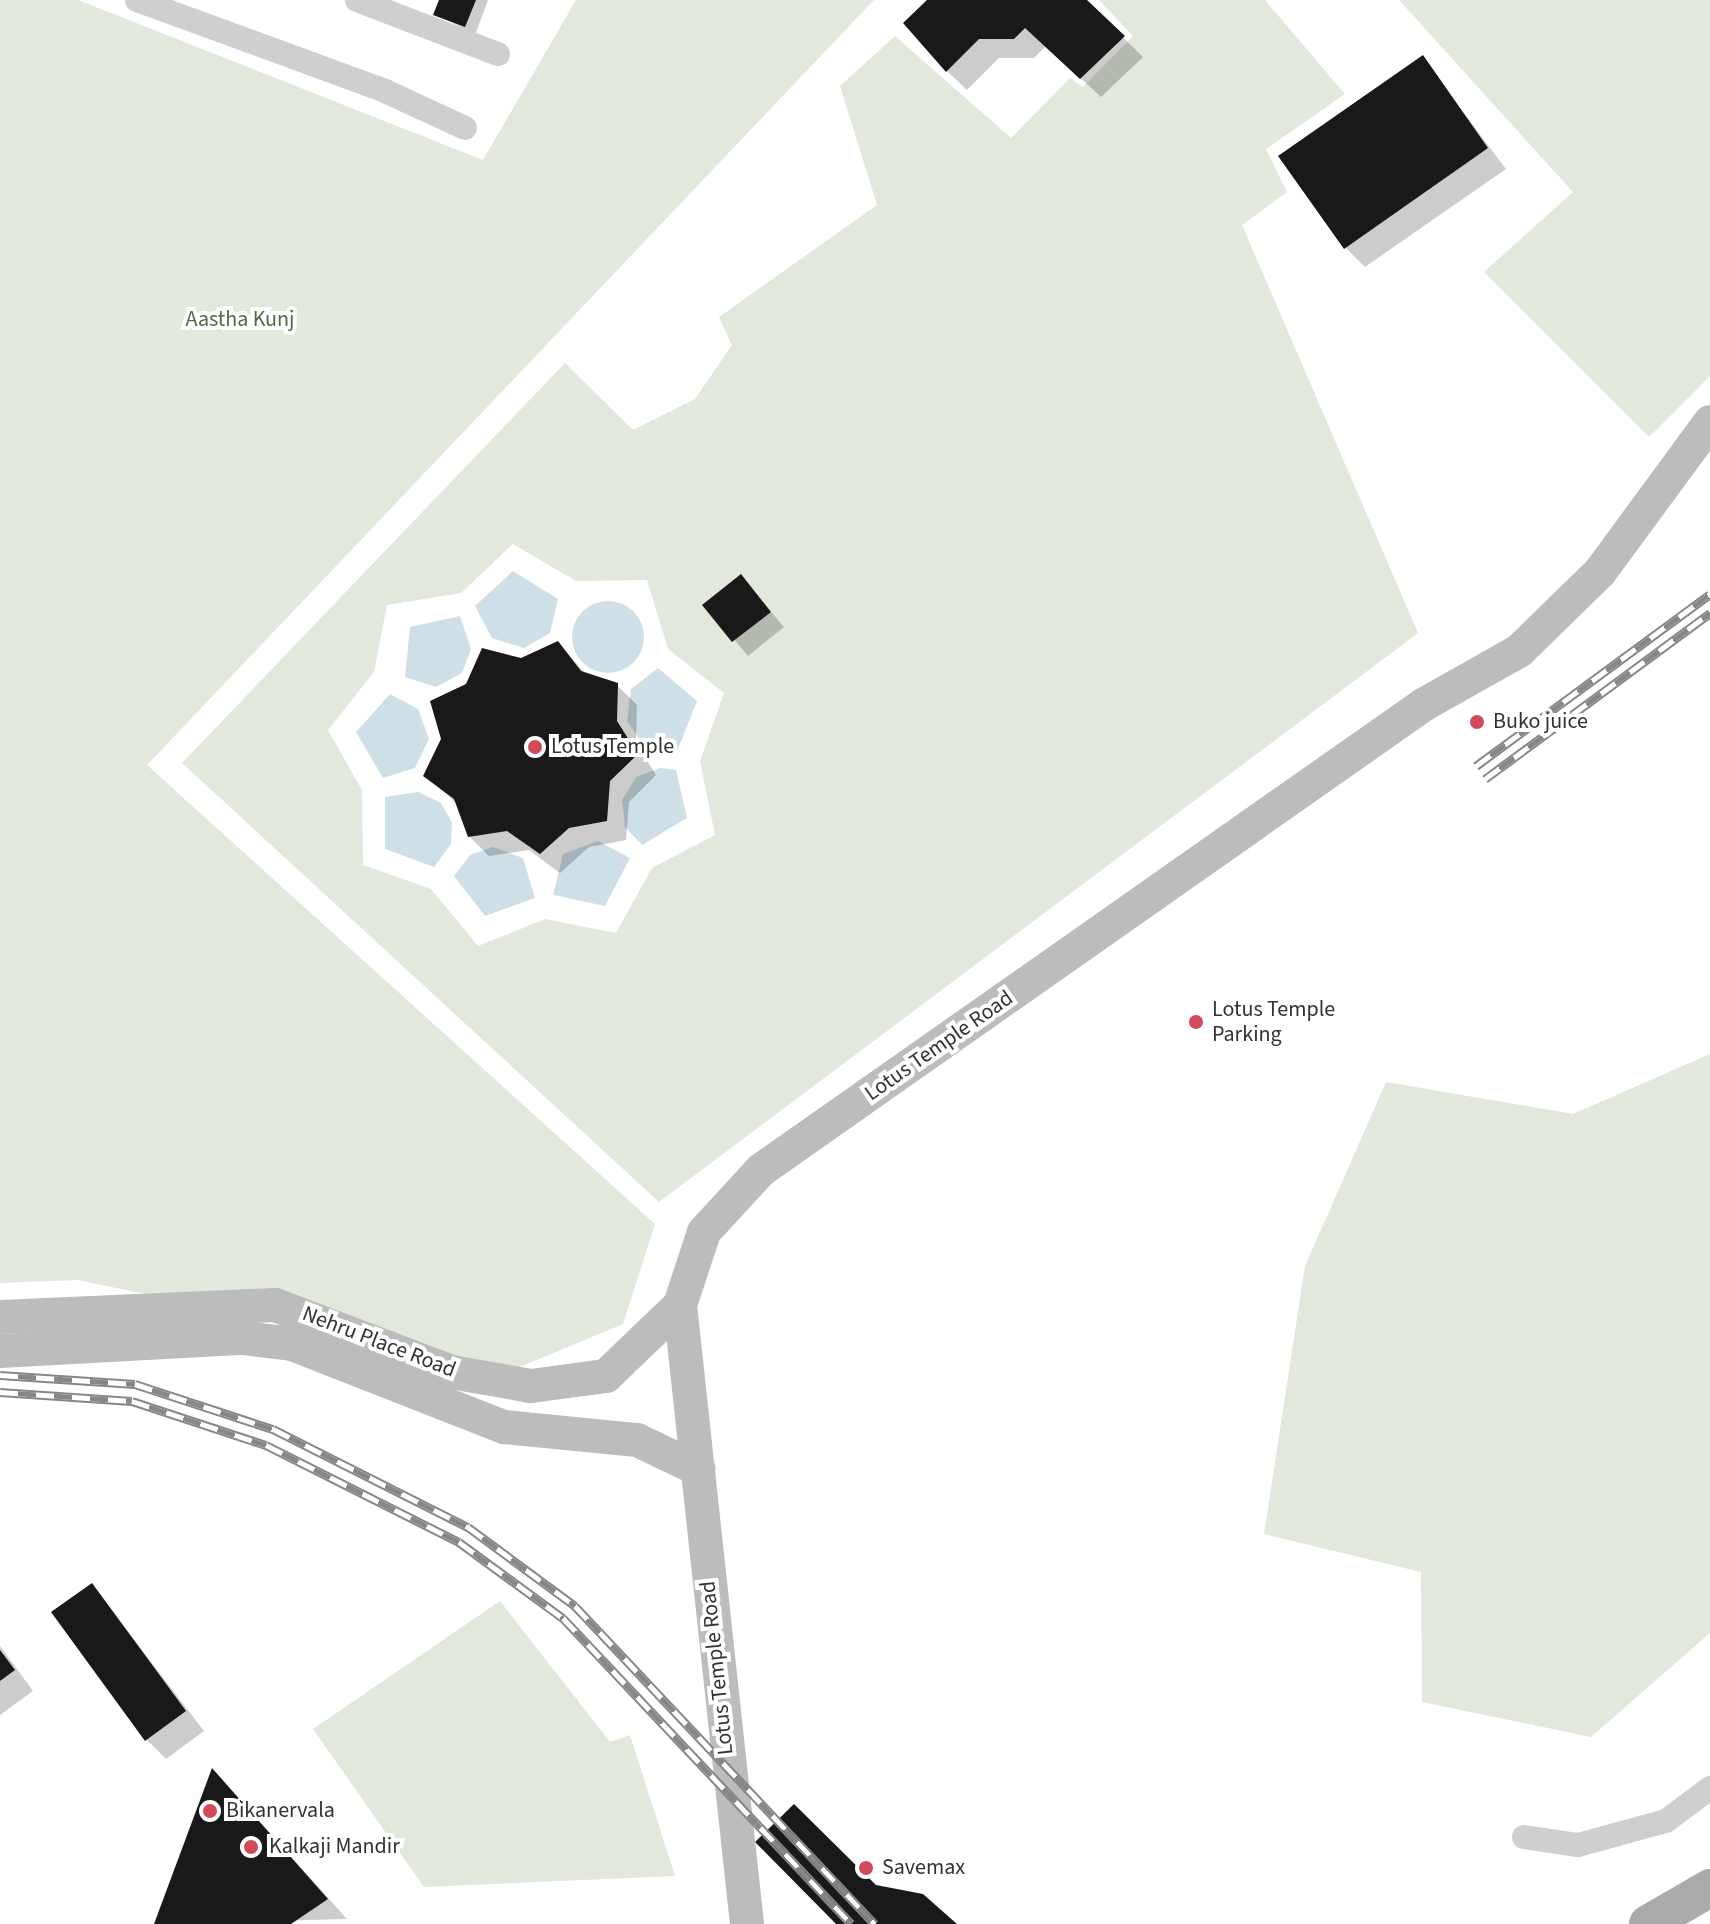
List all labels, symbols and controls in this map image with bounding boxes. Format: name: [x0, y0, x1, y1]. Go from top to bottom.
park label: Aastha Kunj: [185, 307, 295, 333]
place label: Buko juice: [1493, 709, 1588, 735]
marker: Buko juice: [1468, 713, 1486, 731]
place label: Lotus Temple: [551, 734, 674, 760]
marker: Lotus Temple: [526, 738, 544, 756]
street label: Lotus Temple Road: [860, 985, 1018, 1107]
place label: Lotus Temple Parking: [1212, 996, 1335, 1048]
marker: Lotus Temple Parking: [1187, 1013, 1205, 1031]
street label: Nehru Place Road: [298, 1301, 460, 1383]
street label: Lotus Temple Road: [695, 1580, 739, 1756]
place label: Bikanervala: [226, 1798, 335, 1824]
marker: Bikanervala: [201, 1802, 219, 1820]
place label: Kalkaji Mandir: [269, 1834, 400, 1860]
marker: Kalkaji Mandir: [240, 1836, 262, 1858]
place label: Savemax: [882, 1855, 965, 1881]
marker: Savemax: [857, 1859, 875, 1877]

